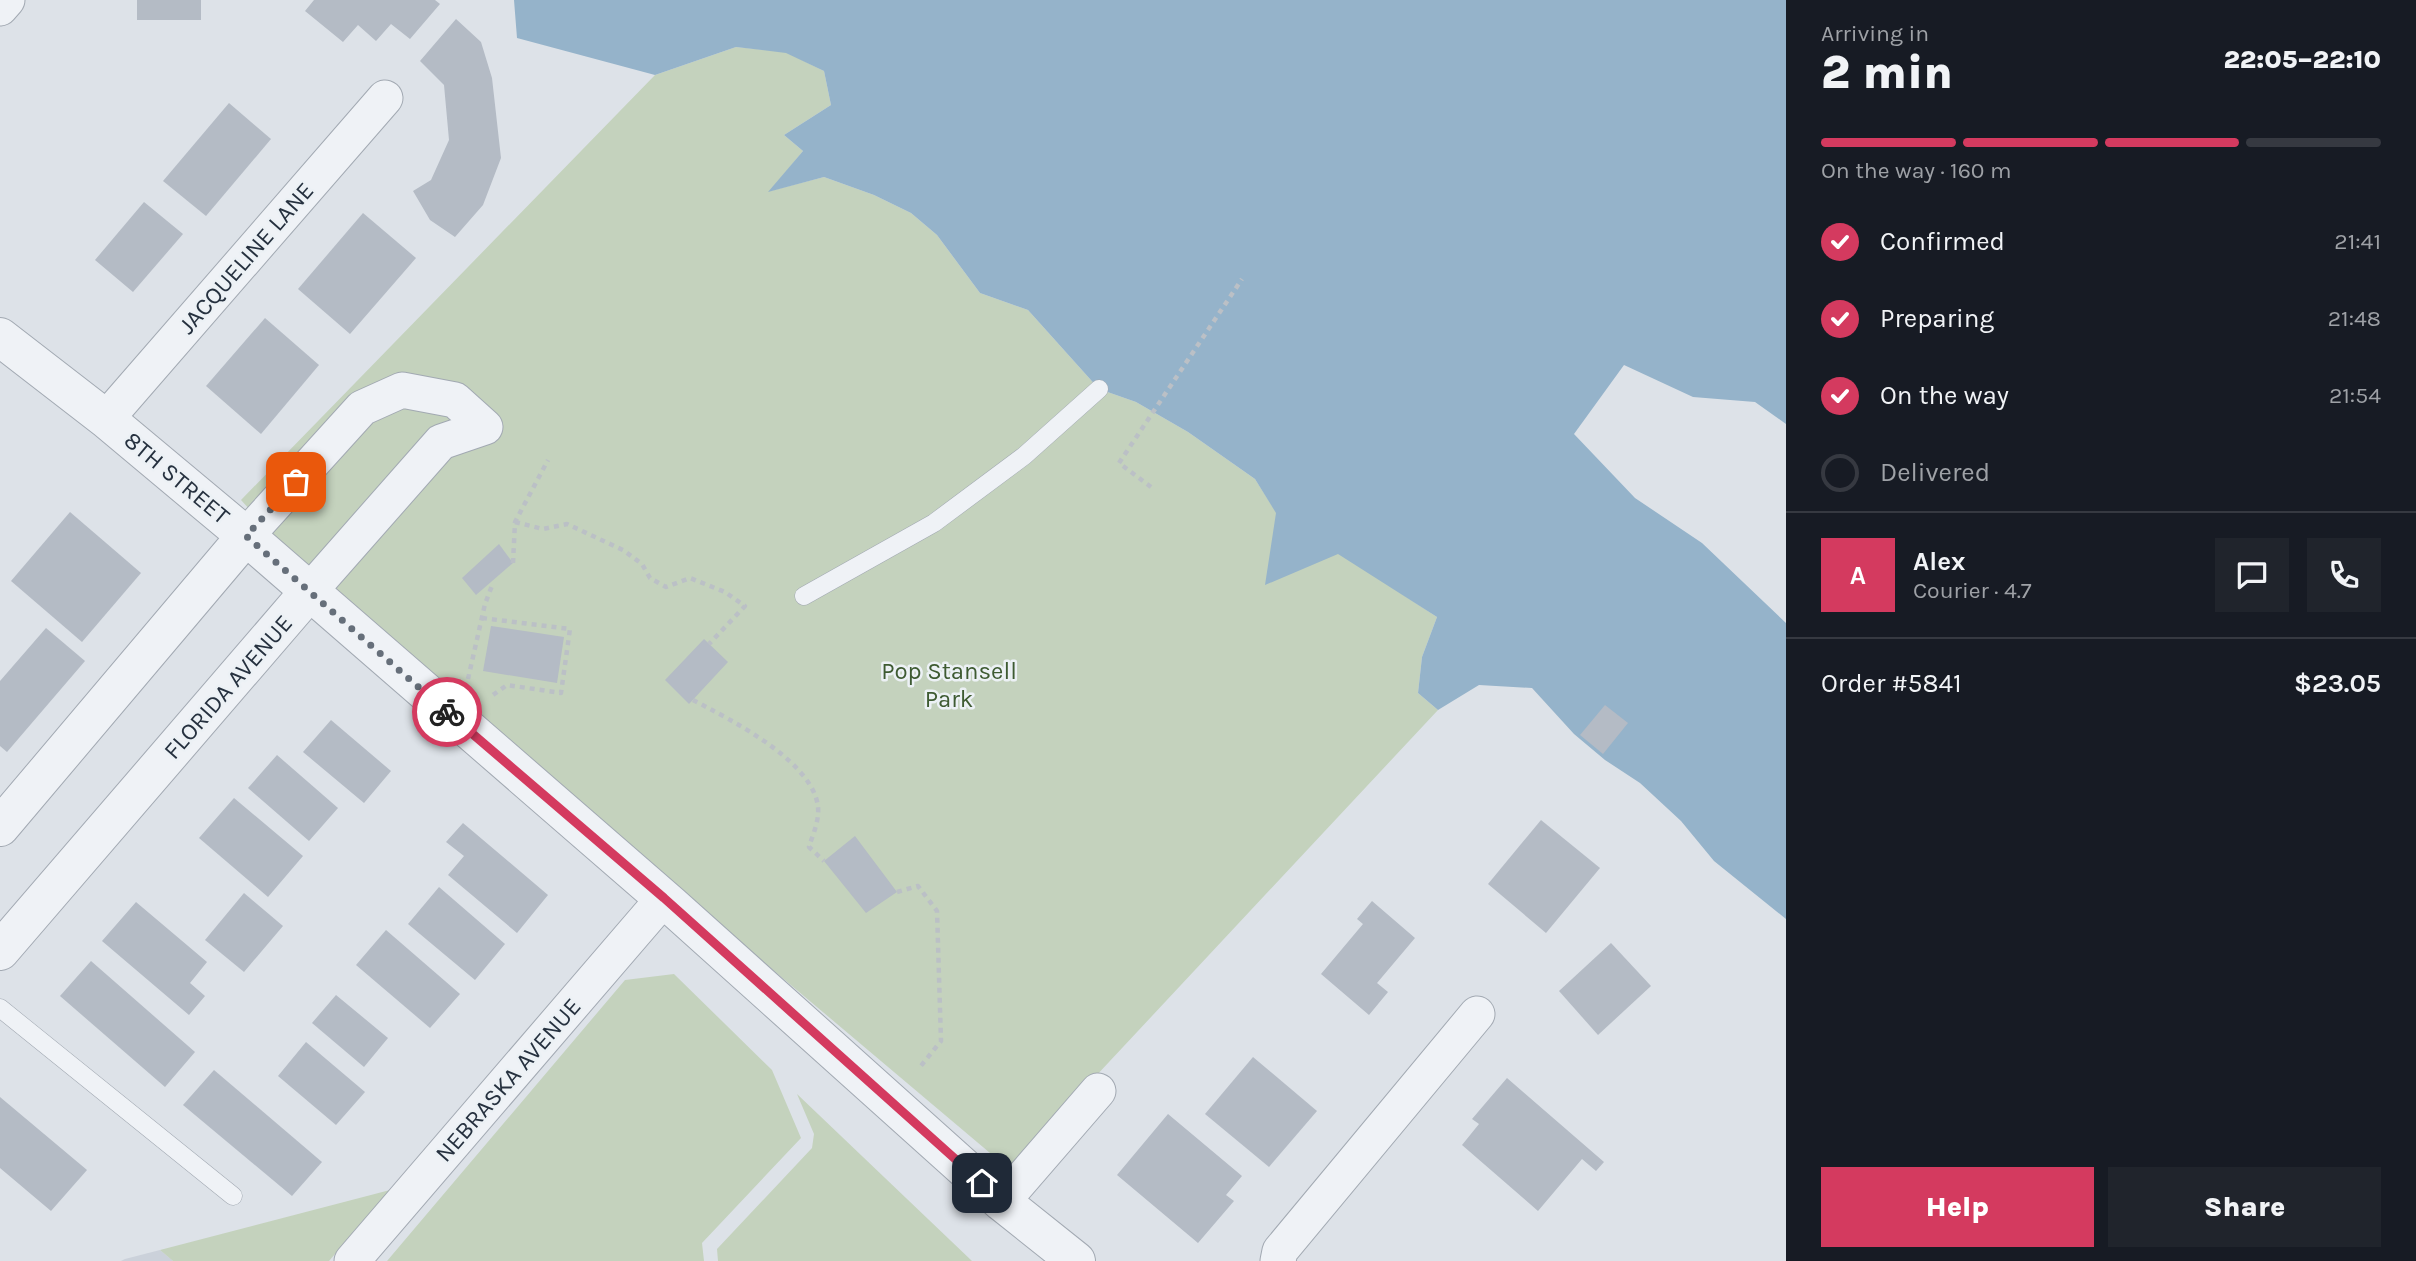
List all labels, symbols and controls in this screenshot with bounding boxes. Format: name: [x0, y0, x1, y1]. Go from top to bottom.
text: Arriving in: [1821, 20, 1929, 47]
text: 22:05–22:10: [2223, 44, 2381, 75]
text: 2 min: [1821, 46, 1953, 100]
text: On the way · 160 m: [1821, 157, 2011, 184]
street label: JACQUELINE LANE: [173, 177, 319, 339]
icon: check: [1821, 223, 1859, 261]
text: Confirmed: [1880, 226, 2005, 257]
text: 21:41: [2334, 228, 2381, 255]
icon: check: [1821, 300, 1859, 338]
text: Preparing: [1880, 303, 1994, 334]
text: 21:48: [2328, 305, 2381, 332]
icon: check: [1821, 377, 1859, 415]
text: On the way: [1880, 380, 2009, 411]
text: 21:54: [2329, 382, 2381, 409]
street label: 8TH STREET: [119, 426, 235, 530]
pin: [266, 452, 326, 512]
text: Delivered: [1880, 457, 1990, 488]
icon: bag: [277, 463, 315, 501]
button: chat: [2215, 538, 2289, 612]
button: phone: [2307, 538, 2381, 612]
text: Alex: [1913, 546, 1965, 577]
text: A: [1850, 560, 1866, 591]
text: Courier · 4.7: [1913, 577, 2032, 604]
street label: FLORIDA AVENUE: [158, 609, 298, 765]
park label: Pop Stansell Park: [881, 657, 1017, 713]
text: Order #5841: [1821, 668, 1962, 699]
text: $23.05: [2294, 668, 2381, 699]
courier: [412, 677, 482, 747]
icon: bike: [428, 693, 466, 731]
street label: NEBRASKA AVENUE: [429, 992, 587, 1168]
pin: [952, 1153, 1012, 1213]
icon: home: [963, 1164, 1001, 1202]
button: Help: [1821, 1167, 2094, 1247]
button: Share: [2108, 1167, 2381, 1247]

